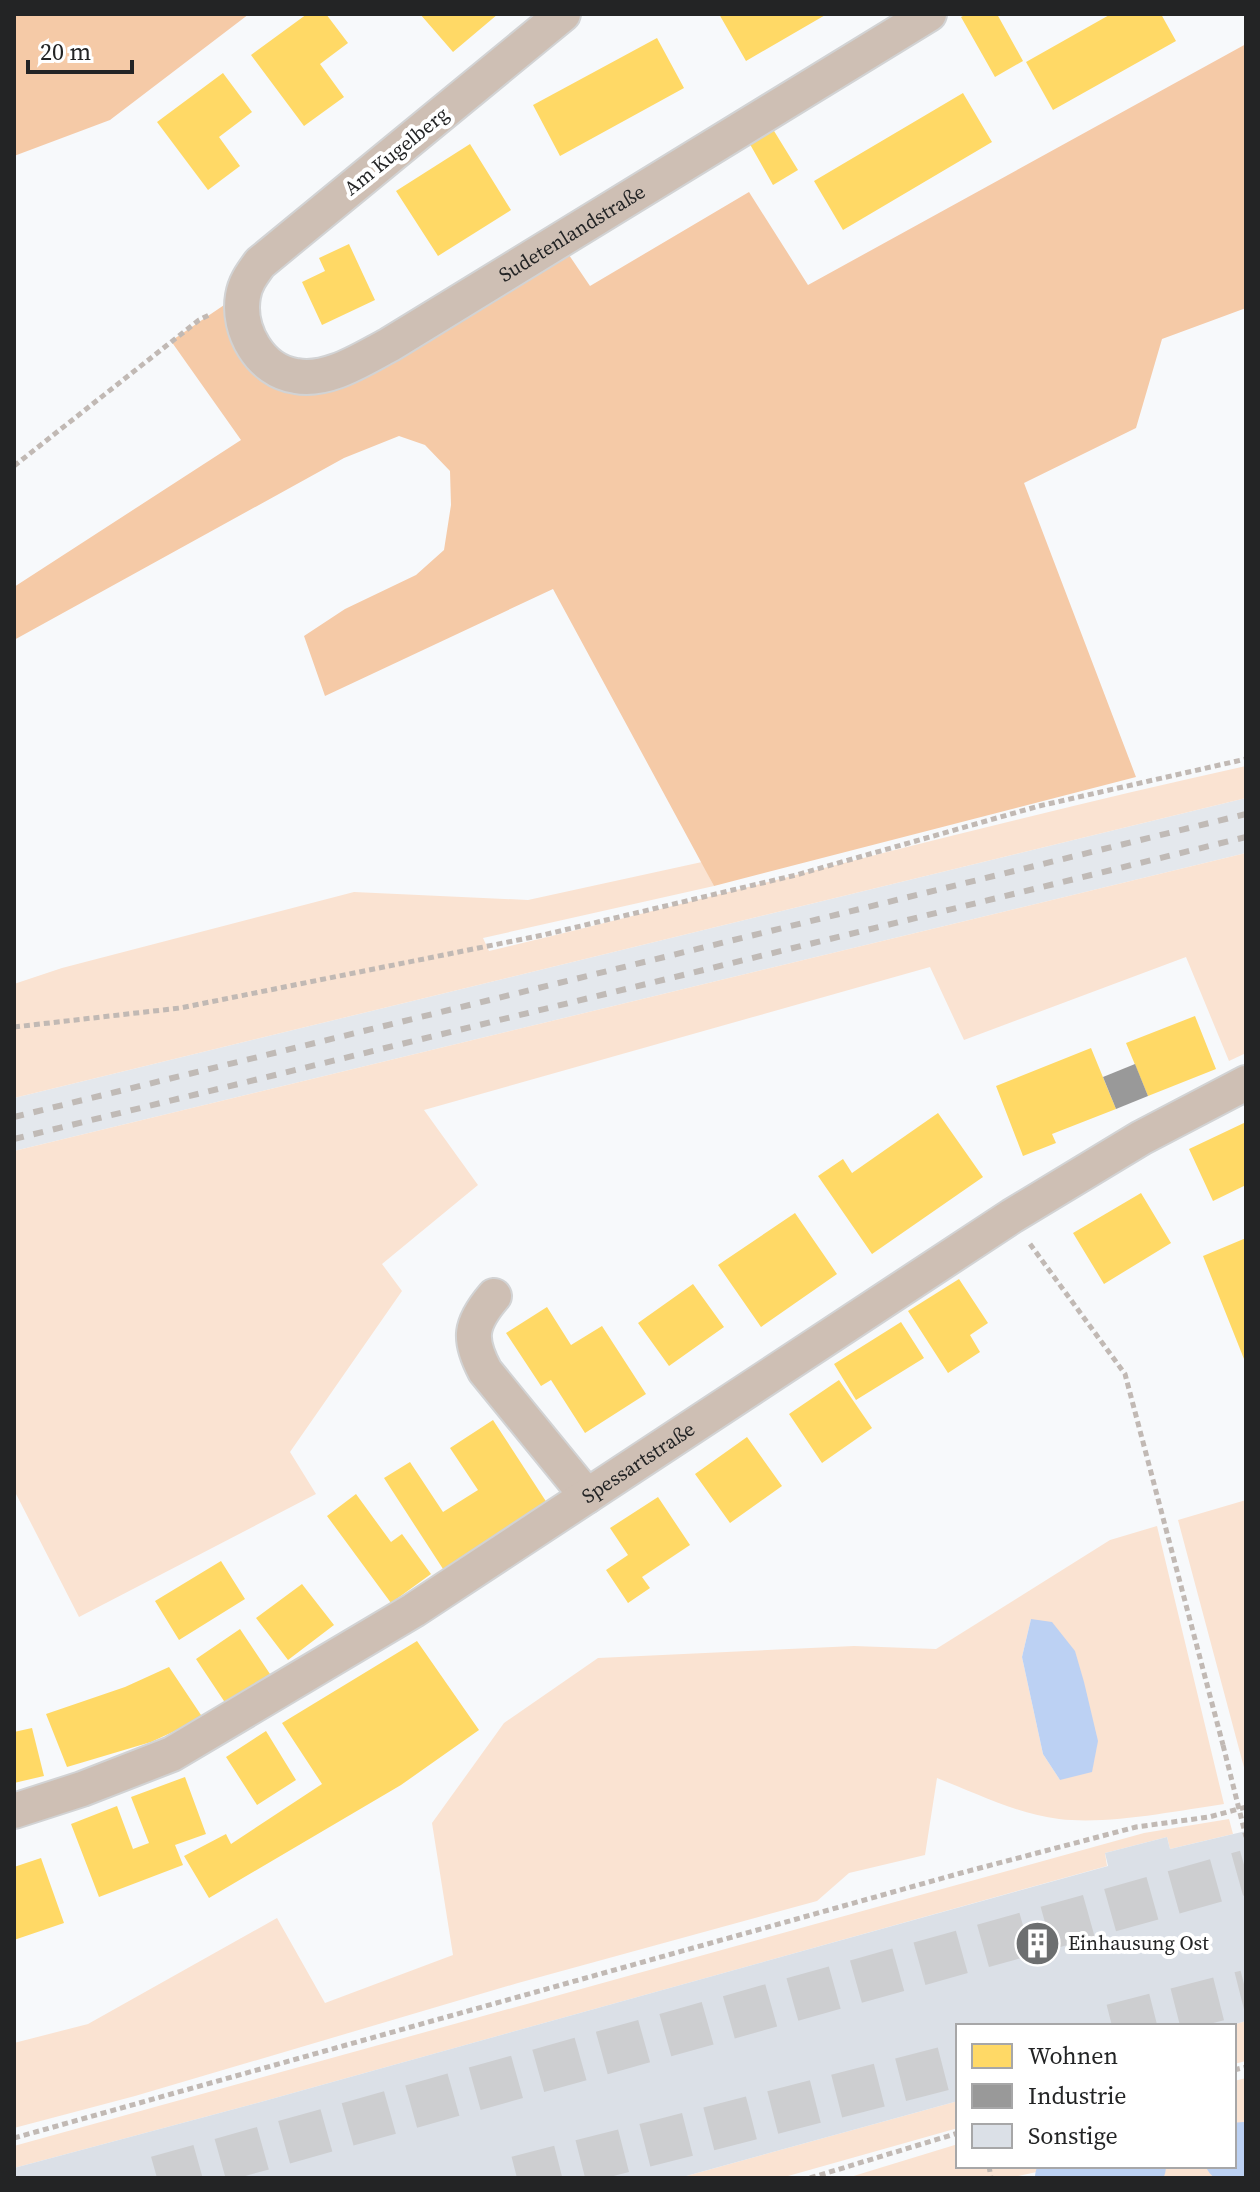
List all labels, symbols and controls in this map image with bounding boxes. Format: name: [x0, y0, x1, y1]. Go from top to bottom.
scale bar: [28, 24, 132, 74]
text: 20 m: [40, 35, 91, 68]
street label: Am Kugelberg: [338, 100, 454, 202]
street label: Sudetenlandstraße: [493, 177, 650, 288]
street label: Spessartstraße: [576, 1415, 700, 1510]
building icon: Einhausung Ost: [1013, 1919, 1061, 1967]
place label: Einhausung Ost: [1068, 1929, 1209, 1957]
legend: [956, 2024, 1236, 2168]
text: Wohnen: [1028, 2039, 1118, 2072]
text: Industrie: [1028, 2079, 1127, 2112]
text: Sonstige: [1028, 2119, 1118, 2152]

